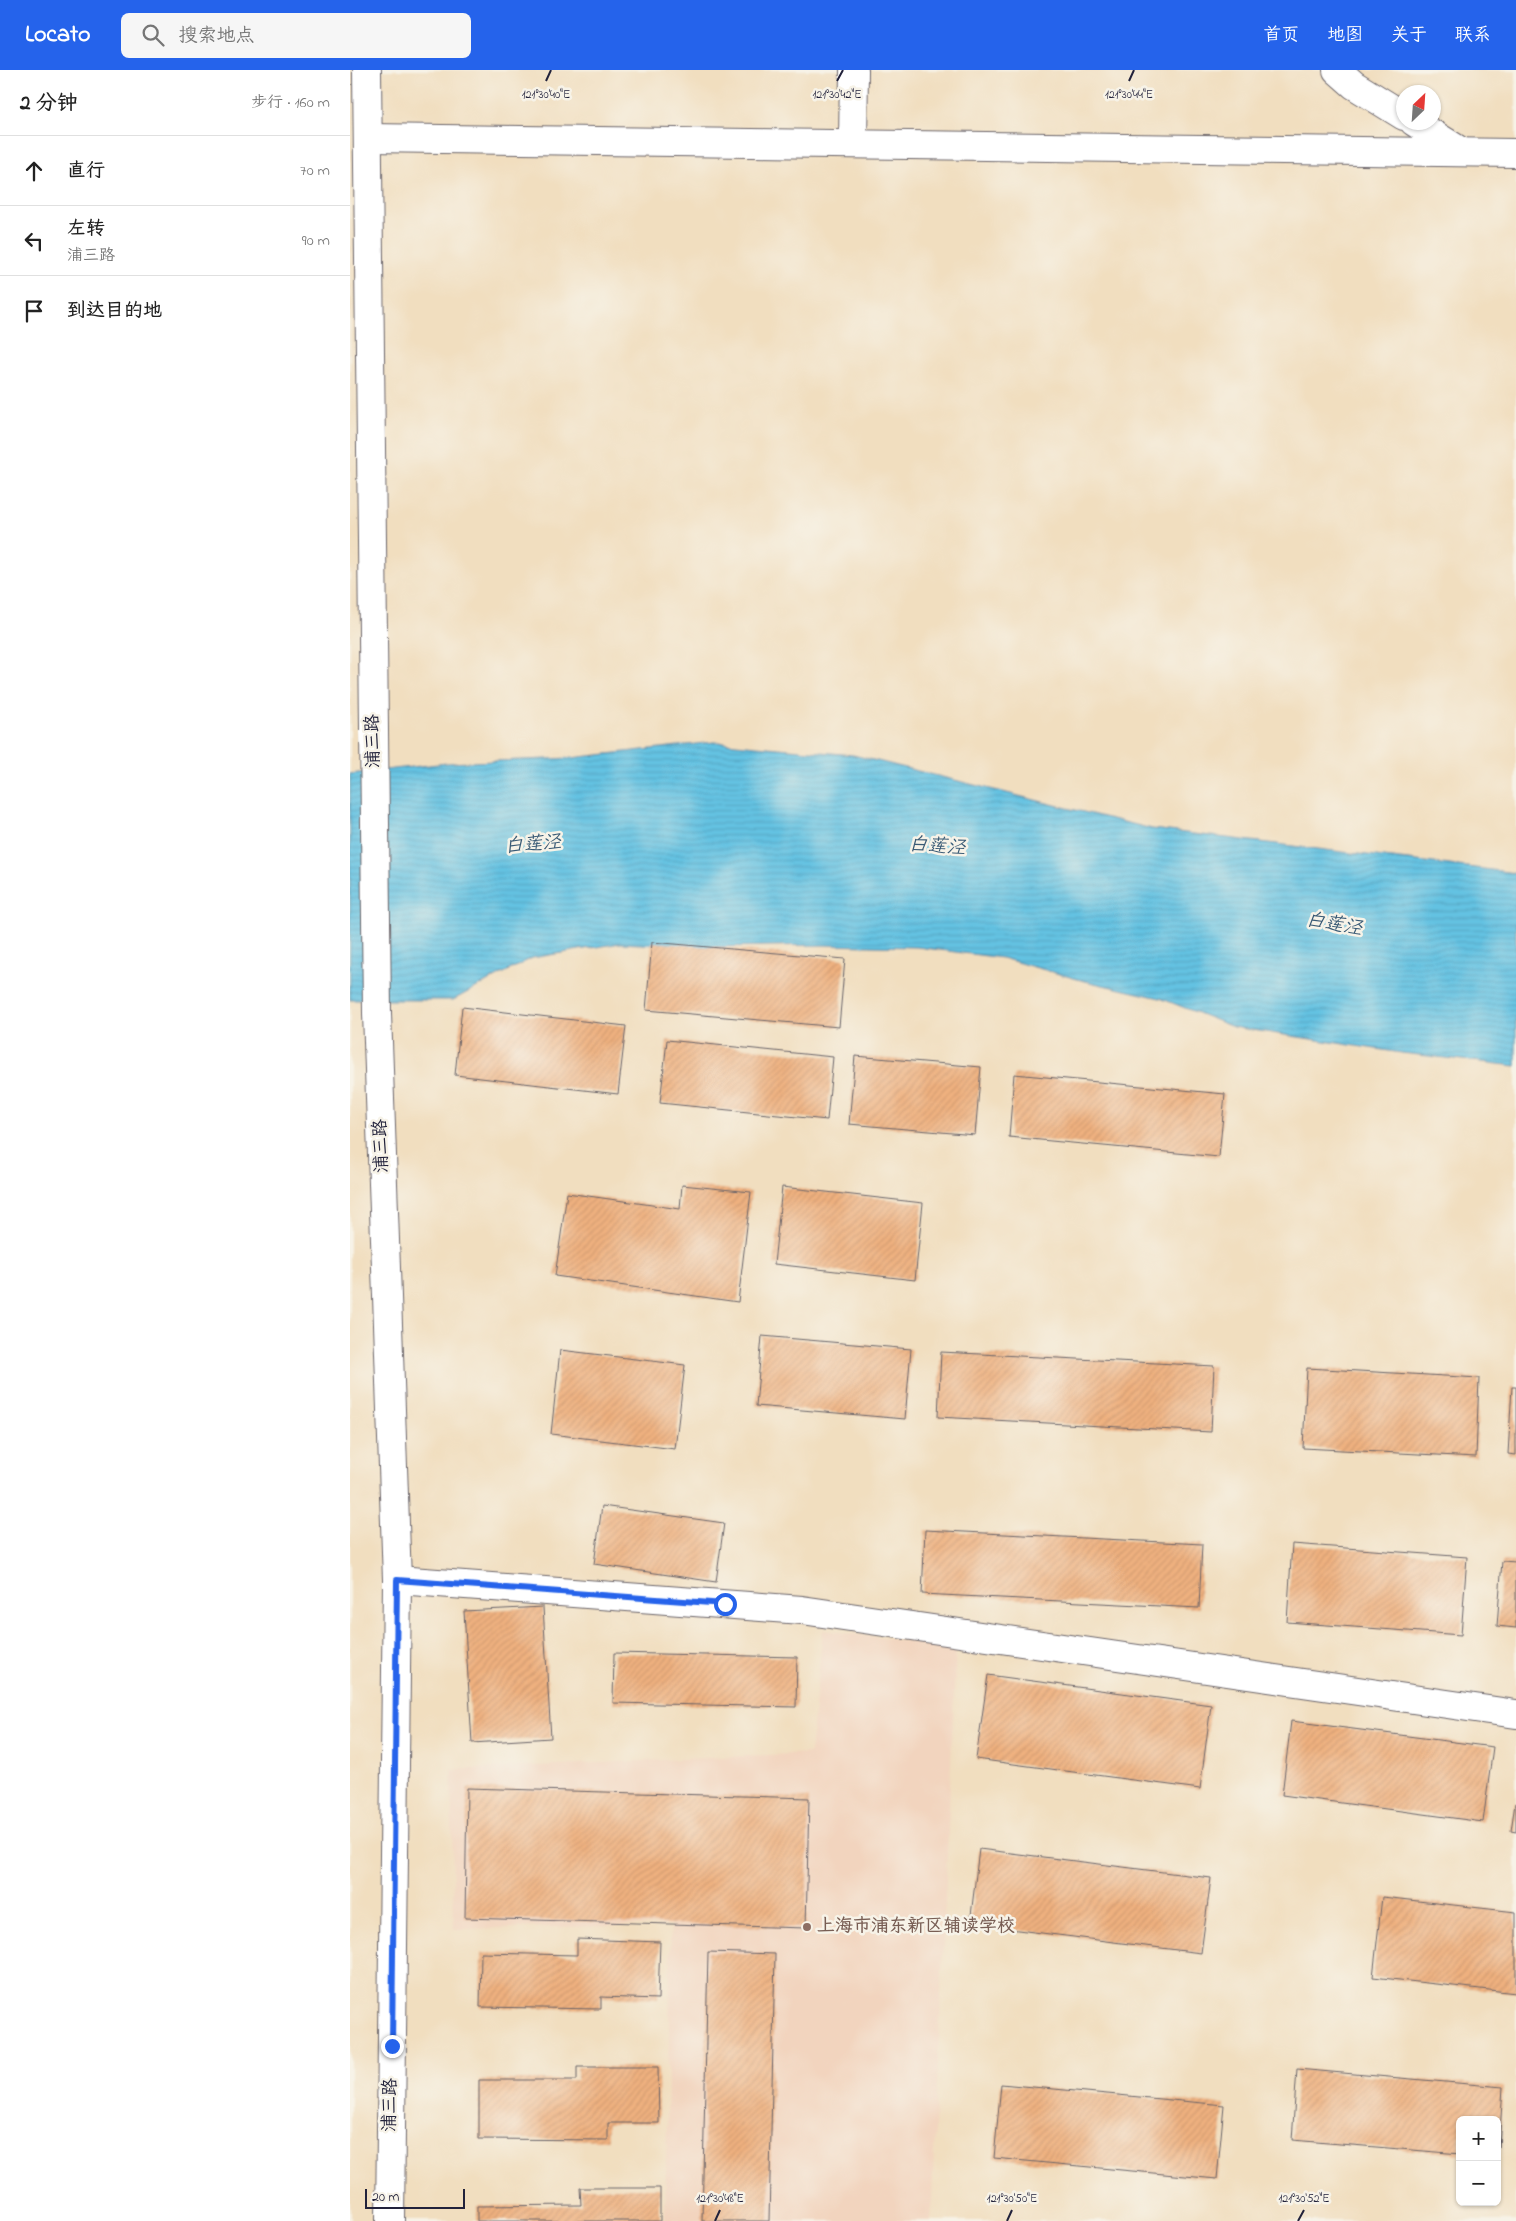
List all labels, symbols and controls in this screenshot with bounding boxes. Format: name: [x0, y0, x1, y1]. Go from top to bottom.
search box: [121, 13, 471, 58]
text: Locato: [25, 18, 91, 53]
icon: search: [139, 21, 167, 49]
text: 搜索地点: [179, 23, 255, 50]
text: 首页: [1263, 23, 1299, 49]
text: 地图: [1327, 23, 1363, 49]
text: 关于: [1391, 23, 1427, 49]
text: 联系: [1455, 23, 1491, 49]
north arrow: [1396, 85, 1441, 130]
text: 121°30'40"E: [522, 86, 570, 104]
text: 121°30'42"E: [812, 86, 862, 104]
text: 121°30'44"E: [1105, 86, 1153, 104]
text: 2 分钟: [20, 89, 78, 119]
text: 步行 · 160 m: [251, 91, 330, 115]
icon: ahead: [20, 157, 48, 185]
text: 直行: [67, 158, 105, 185]
text: 70 m: [300, 159, 330, 183]
text: 左转: [67, 216, 105, 243]
icon: left: [20, 227, 48, 255]
text: 90 m: [302, 229, 330, 253]
text: 浦三路: [67, 244, 115, 268]
icon: arrive: [20, 297, 48, 325]
text: 到达目的地: [67, 298, 162, 325]
street label: 浦三路: [361, 714, 387, 768]
water label: 白莲泾: [503, 829, 564, 861]
water label: 白莲泾: [908, 832, 967, 863]
water label: 白莲泾: [1304, 907, 1365, 943]
street label: 浦三路: [368, 1119, 396, 1173]
route start: [714, 1593, 737, 1616]
place label: 上海市浦东新区辅读学校: [817, 1914, 1015, 1940]
marker: 上海市浦东新区辅读学校: [801, 1921, 813, 1933]
route end: [381, 2035, 404, 2058]
street label: 浦三路: [378, 2078, 404, 2132]
map controls: [1456, 2116, 1501, 2206]
button: +: [1456, 2116, 1501, 2161]
button: −: [1456, 2161, 1501, 2206]
scale bar: [365, 2186, 465, 2209]
text: 20 m: [372, 2187, 399, 2208]
text: 121°30'48"E: [696, 2190, 744, 2208]
text: 121°30'50"E: [987, 2190, 1037, 2208]
text: 121°30'52"E: [1278, 2190, 1330, 2208]

